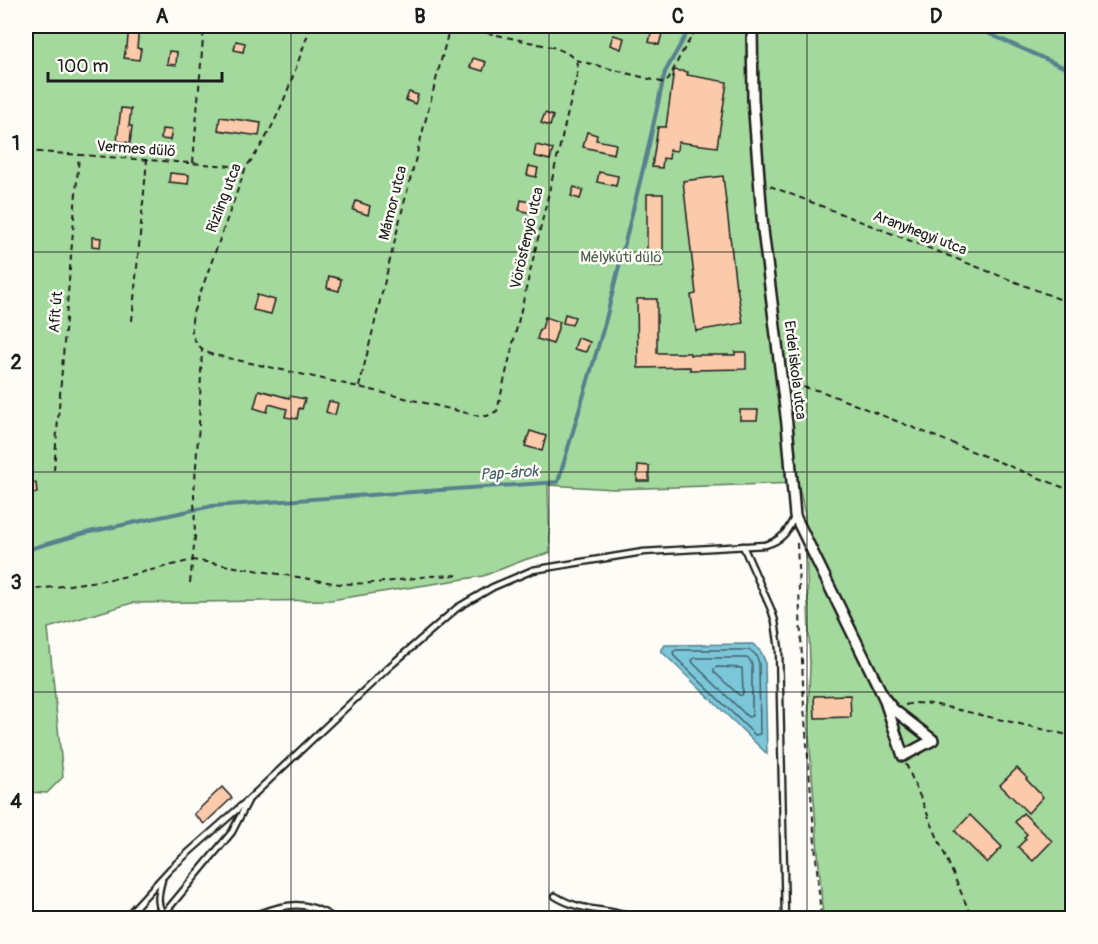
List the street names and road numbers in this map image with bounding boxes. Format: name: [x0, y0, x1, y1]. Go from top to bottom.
street label: Vermes dűlő: [96, 137, 176, 161]
street label: Rizling utca: [202, 161, 246, 235]
street label: Mámor utca: [375, 164, 411, 242]
street label: Vörösfenyő utca: [506, 185, 548, 291]
street label: Aranyhegyi utca: [871, 206, 969, 260]
street label: Afit út: [45, 290, 67, 334]
street label: Erdei iskola utca: [780, 320, 810, 420]

